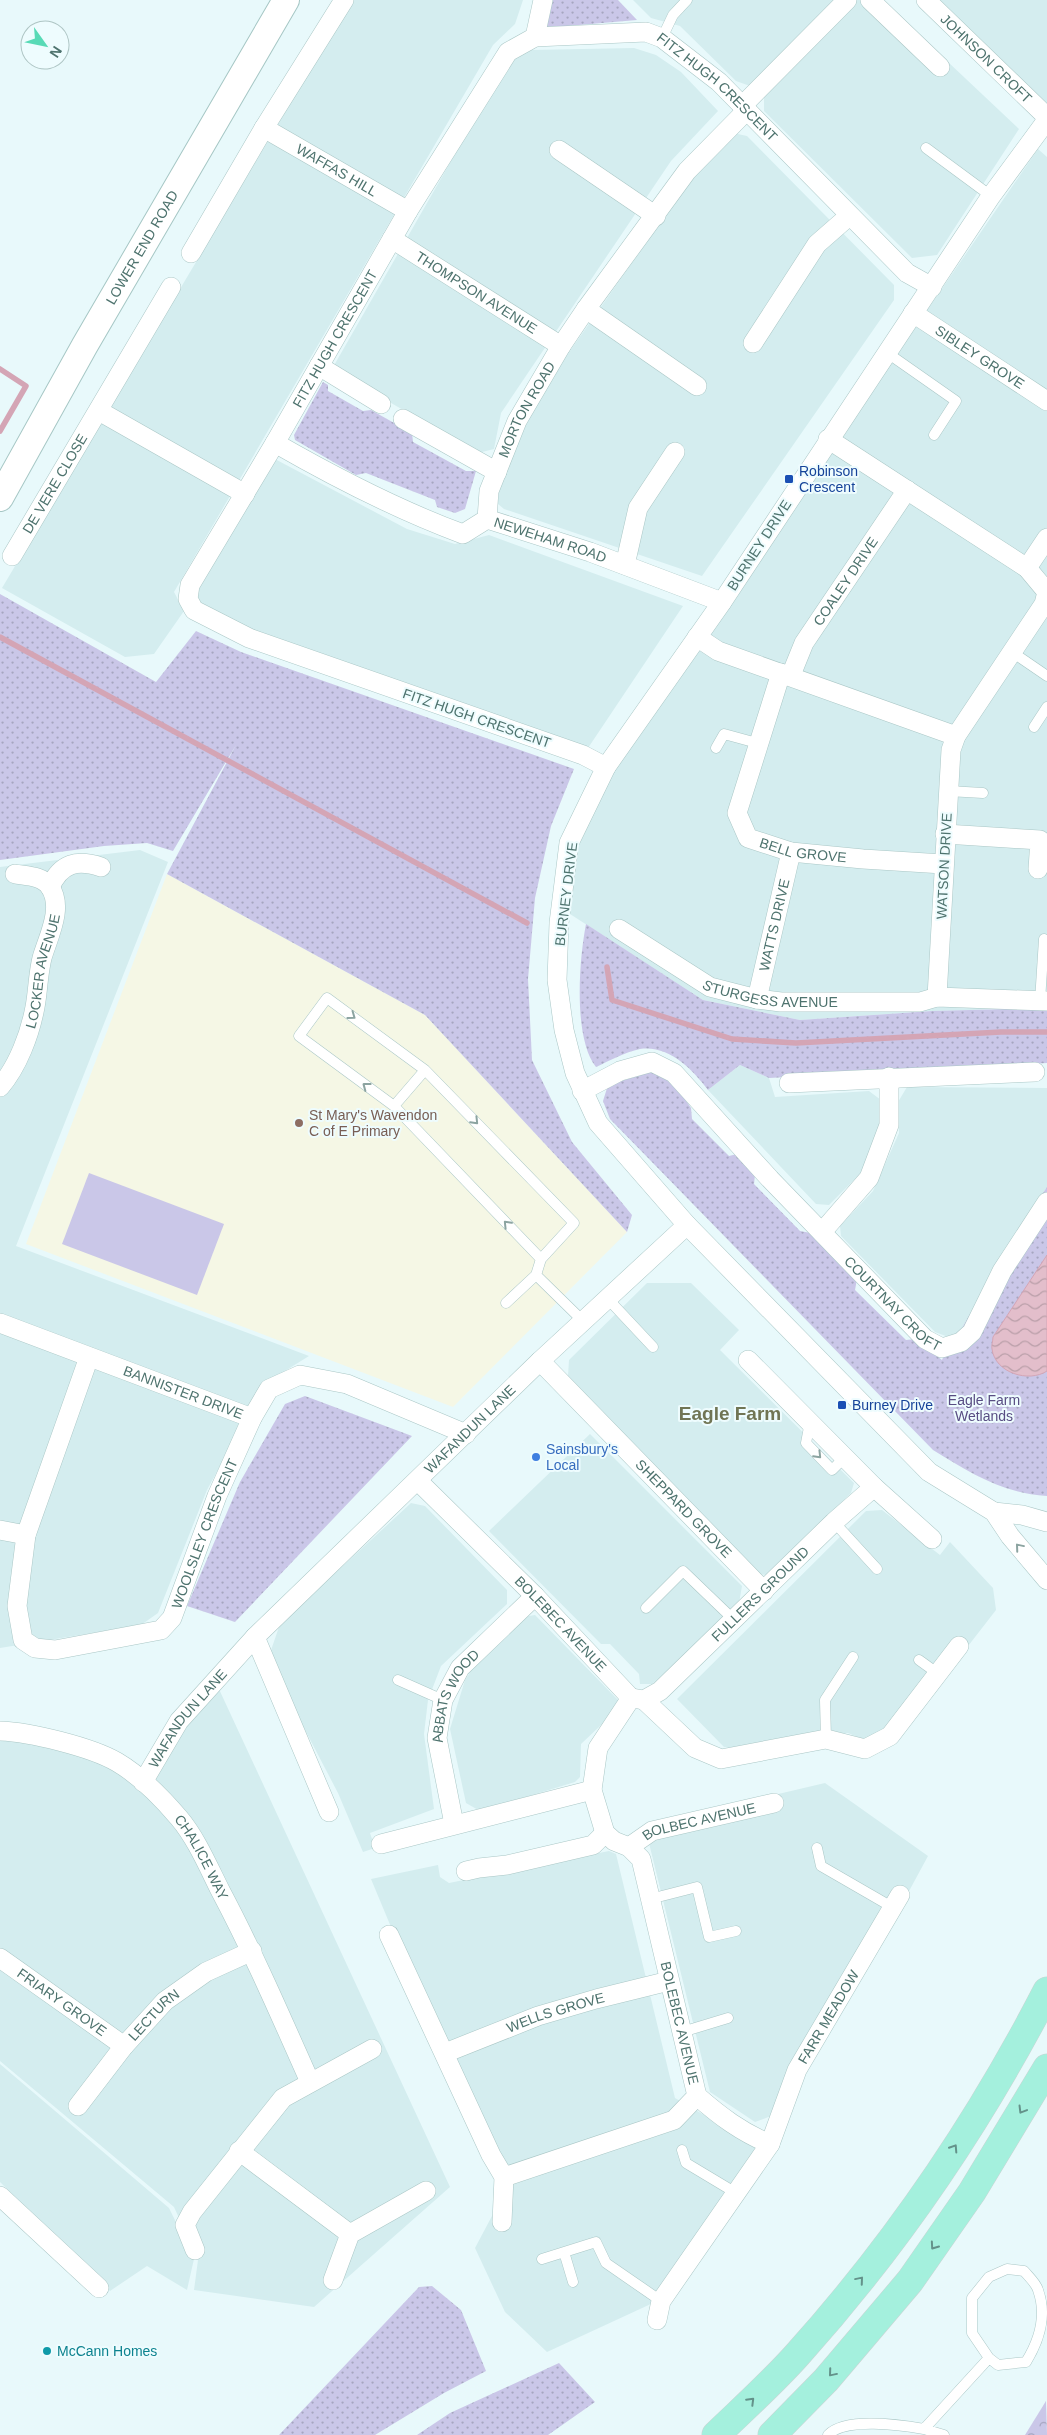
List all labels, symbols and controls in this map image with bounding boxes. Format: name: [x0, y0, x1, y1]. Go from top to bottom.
street label: JOHNSON CROFT: [937, 11, 1036, 106]
north arrow: [20, 20, 70, 70]
street label: FITZ HUGH CRESCENT: [654, 29, 781, 145]
text: N: [46, 43, 65, 61]
street label: WAFFAS HILL: [294, 140, 380, 200]
street label: LOWER END ROAD: [102, 188, 181, 307]
street label: THOMPSON AVENUE: [413, 248, 540, 337]
street label: FITZ HUGH CRESCENT: [289, 267, 381, 410]
street label: SIBLEY GROVE: [932, 322, 1027, 392]
street label: MORTON ROAD: [495, 359, 558, 460]
street label: DE VERE CLOSE: [19, 431, 90, 536]
place label: Robinson Crescent: [799, 463, 858, 495]
marker: Robinson Crescent: [783, 473, 795, 485]
street label: BURNEY DRIVE: [724, 497, 794, 593]
street label: NEWEHAM ROAD: [492, 514, 609, 566]
street label: COALEY DRIVE: [810, 534, 881, 629]
street label: FITZ HUGH CRESCENT: [401, 685, 554, 751]
street label: WATSON DRIVE: [933, 812, 955, 920]
street label: BELL GROVE: [758, 834, 847, 865]
street label: BURNEY DRIVE: [552, 841, 580, 947]
street label: WATTS DRIVE: [756, 877, 793, 973]
street label: LOCKER AVENUE: [22, 912, 63, 1030]
street label: STURGESS AVENUE: [700, 976, 838, 1010]
one-way arrow: [346, 1011, 355, 1019]
one-way arrow: [362, 1083, 372, 1092]
place label: St Mary's Wavendon C of E Primary: [309, 1107, 437, 1139]
one-way arrow: [469, 1116, 478, 1125]
marker: St Mary's Wavendon C of E Primary: [293, 1117, 305, 1129]
one-way arrow: [504, 1220, 513, 1229]
street label: COURTNAY CROFT: [841, 1253, 944, 1354]
street label: BANNISTER DRIVE: [121, 1362, 246, 1422]
street label: WAFANDUN LANE: [421, 1381, 519, 1477]
park label: Eagle Farm Wetlands: [948, 1392, 1020, 1424]
place label: Burney Drive: [852, 1397, 933, 1413]
marker: Burney Drive: [836, 1399, 848, 1411]
district label: Eagle Farm: [679, 1403, 781, 1424]
place label: Sainsbury's Local: [546, 1441, 618, 1473]
one-way arrow: [812, 1450, 821, 1459]
marker: Sainsbury's Local: [530, 1451, 542, 1463]
street label: WOOLSLEY CRESCENT: [168, 1456, 241, 1611]
street label: SHEPPARD GROVE: [632, 1456, 735, 1561]
street label: FULLERS GROUND: [708, 1543, 812, 1645]
one-way arrow: [1017, 1544, 1025, 1553]
street label: BOLEBEC AVENUE: [512, 1573, 610, 1675]
street label: ABBATS WOOD: [428, 1646, 482, 1745]
street label: WAFANDUN LANE: [145, 1666, 230, 1771]
street label: BOLBEC AVENUE: [639, 1799, 757, 1843]
street label: CHALICE WAY: [171, 1811, 232, 1903]
street label: BOLEBEC AVENUE: [657, 1960, 702, 2086]
street label: FRIARY GROVE: [14, 1965, 110, 2039]
street label: FARR MEADOW: [795, 1966, 862, 2067]
street label: LECTURN: [125, 1985, 182, 2044]
street label: WELLS GROVE: [504, 1989, 606, 2036]
one-way arrow: [1019, 2104, 1029, 2113]
one-way arrow: [947, 2144, 957, 2153]
one-way arrow: [931, 2241, 940, 2250]
one-way arrow: [854, 2277, 862, 2286]
place label: McCann Homes: [57, 2343, 157, 2359]
marker: McCann Homes: [41, 2345, 53, 2357]
one-way arrow: [829, 2367, 838, 2376]
one-way arrow: [745, 2398, 754, 2407]

